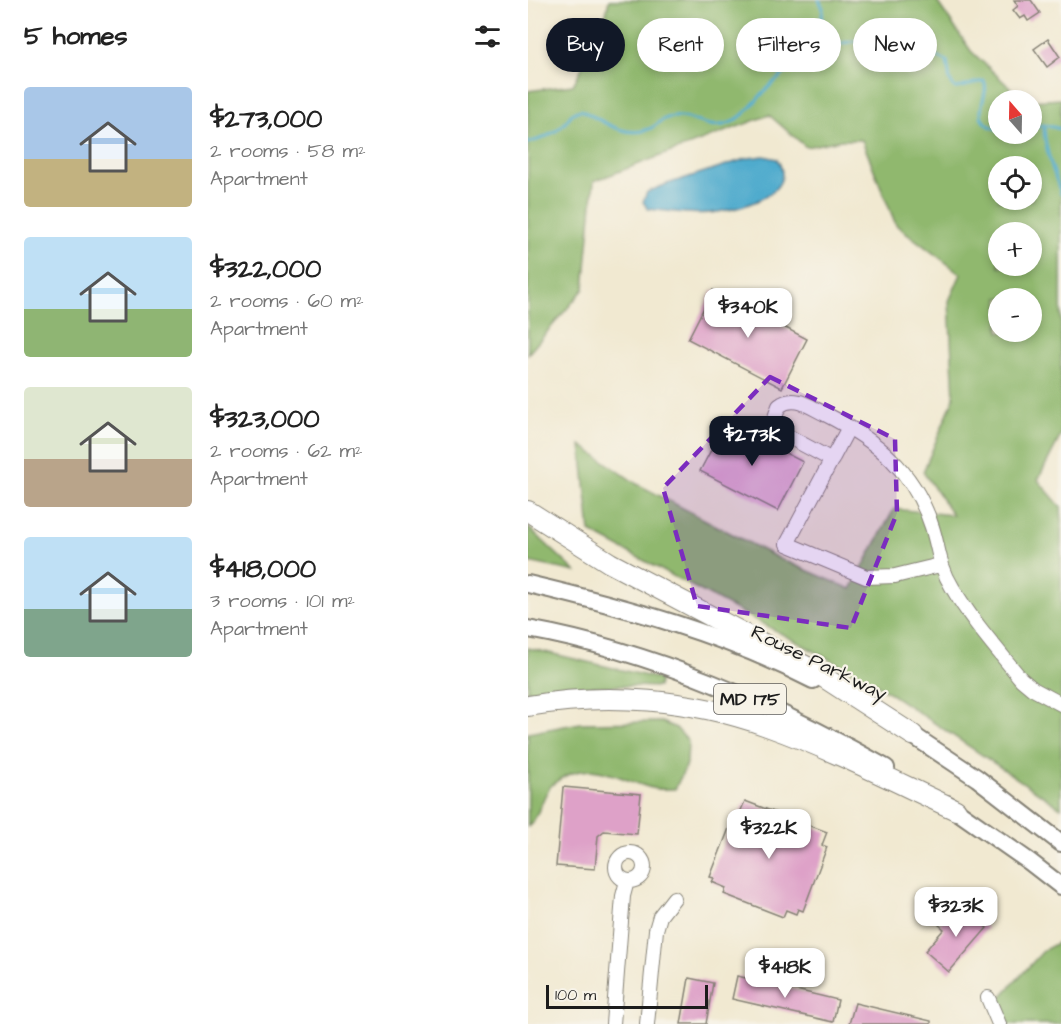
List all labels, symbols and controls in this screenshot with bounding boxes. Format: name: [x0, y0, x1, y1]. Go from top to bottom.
text: 5 homes: [24, 18, 128, 54]
chip: Buy: [546, 18, 625, 72]
chip: Rent: [637, 18, 724, 72]
chip: Filters: [736, 18, 841, 72]
chip: New: [853, 18, 937, 72]
icon: filters: [471, 20, 504, 53]
north arrow: [988, 90, 1042, 144]
map controls: [988, 90, 1042, 342]
text: $273,000: [210, 101, 322, 137]
icon: home: [72, 111, 144, 183]
text: 2 rooms · 58 m²: [210, 137, 366, 165]
button: locate: [988, 156, 1042, 210]
text: Apartment: [210, 165, 308, 193]
button: +: [988, 222, 1042, 276]
text: $322,000: [210, 251, 321, 287]
icon: home: [72, 261, 144, 333]
text: 2 rooms · 60 m²: [210, 287, 364, 315]
pin: $340K: [706, 288, 790, 339]
button: −: [988, 288, 1042, 342]
text: $340K: [718, 293, 778, 321]
text: Apartment: [210, 315, 308, 343]
text: $323,000: [210, 401, 320, 437]
icon: home: [72, 411, 144, 483]
pin: $273K: [710, 416, 794, 467]
text: $273K: [723, 421, 781, 449]
text: 2 rooms · 62 m²: [210, 437, 362, 465]
text: Apartment: [210, 465, 308, 493]
text: $418,000: [210, 551, 316, 587]
icon: home: [72, 561, 144, 633]
text: 3 rooms · 101 m²: [210, 587, 355, 615]
text: Apartment: [210, 615, 308, 643]
street label: Rouse Parkway: [746, 618, 892, 709]
road number: MD 175: [714, 684, 786, 714]
pin: $322K: [727, 809, 811, 860]
text: $322K: [741, 814, 797, 842]
pin: $323K: [914, 887, 998, 938]
text: $323K: [928, 892, 984, 920]
pin: $418K: [743, 948, 827, 999]
text: $418K: [759, 953, 811, 981]
scale bar: [546, 982, 708, 1010]
text: 100 m: [555, 984, 596, 1006]

